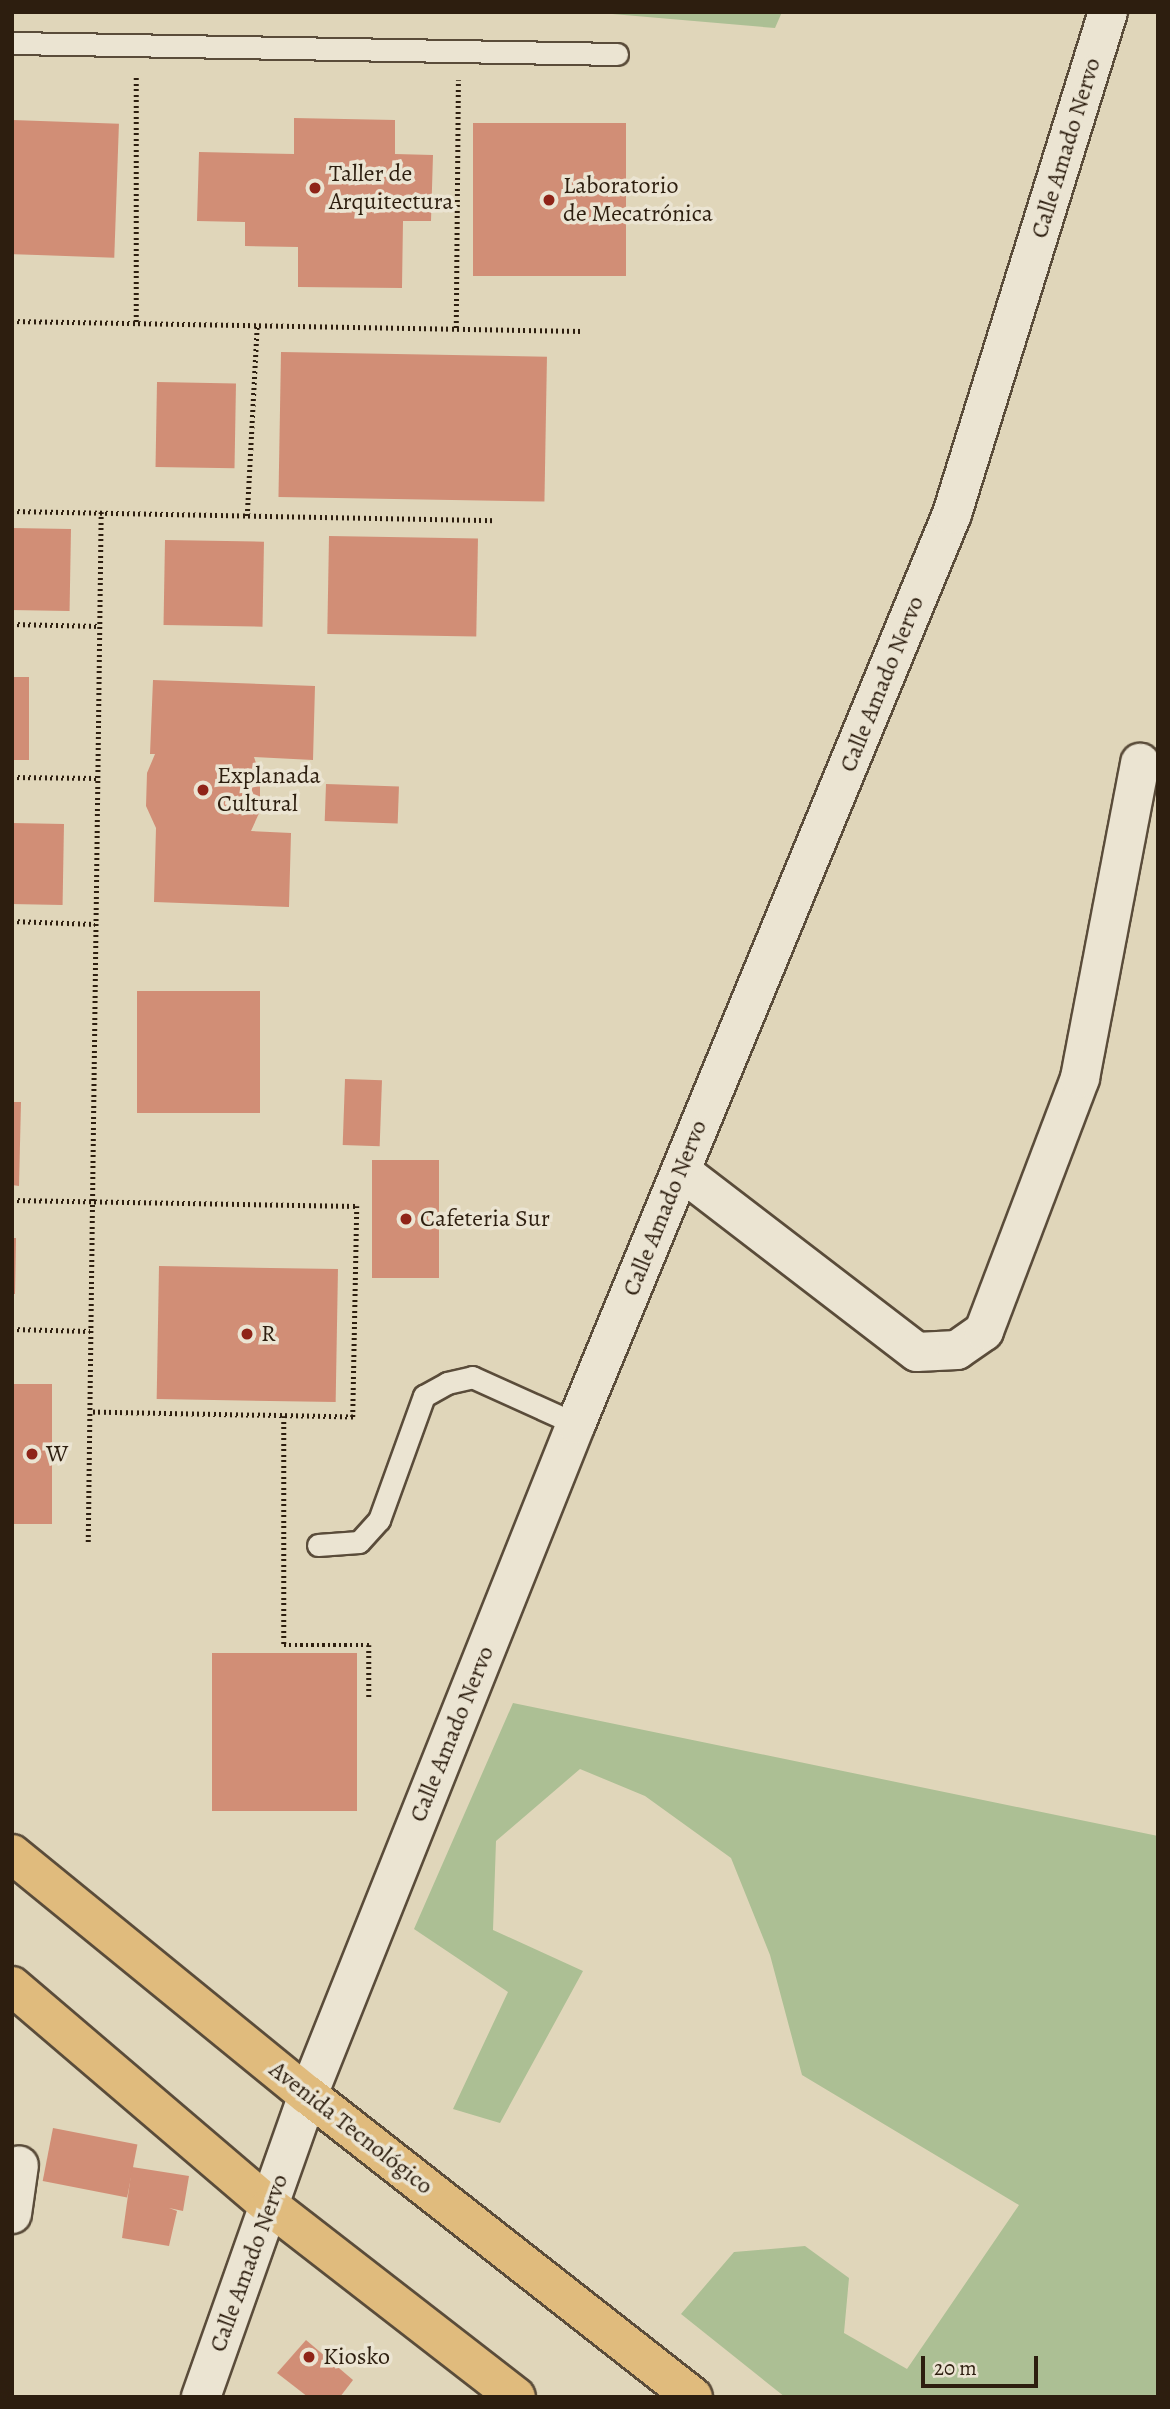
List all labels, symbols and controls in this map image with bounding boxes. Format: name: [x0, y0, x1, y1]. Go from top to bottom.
street label: Calle Amado Nervo: [1025, 54, 1107, 242]
place label: Taller de Arquitectura: [329, 160, 454, 216]
place label: Laboratorio de Mecatrónica: [563, 172, 713, 228]
marker: Taller de Arquitectura: [307, 180, 323, 196]
marker: Laboratorio de Mecatrónica: [541, 192, 557, 208]
street label: Calle Amado Nervo: [834, 592, 930, 776]
place label: Explanada Cultural: [217, 762, 321, 818]
marker: Explanada Cultural: [195, 782, 211, 798]
street label: Calle Amado Nervo: [617, 1116, 713, 1300]
place label: Cafeteria Sur: [420, 1205, 550, 1233]
marker: Cafeteria Sur: [398, 1211, 414, 1227]
place label: R: [261, 1320, 276, 1348]
marker: R: [239, 1326, 255, 1342]
place label: W: [46, 1440, 68, 1468]
marker: W: [24, 1446, 40, 1462]
street label: Calle Amado Nervo: [404, 1642, 500, 1826]
street label: Avenida Tecnológico: [264, 2055, 438, 2201]
street label: Calle Amado Nervo: [203, 2170, 295, 2356]
scale bar: [925, 2342, 1042, 2386]
place label: Kiosko: [323, 2343, 390, 2371]
marker: Kiosko: [301, 2349, 317, 2365]
text: 20 m: [934, 2354, 977, 2382]

